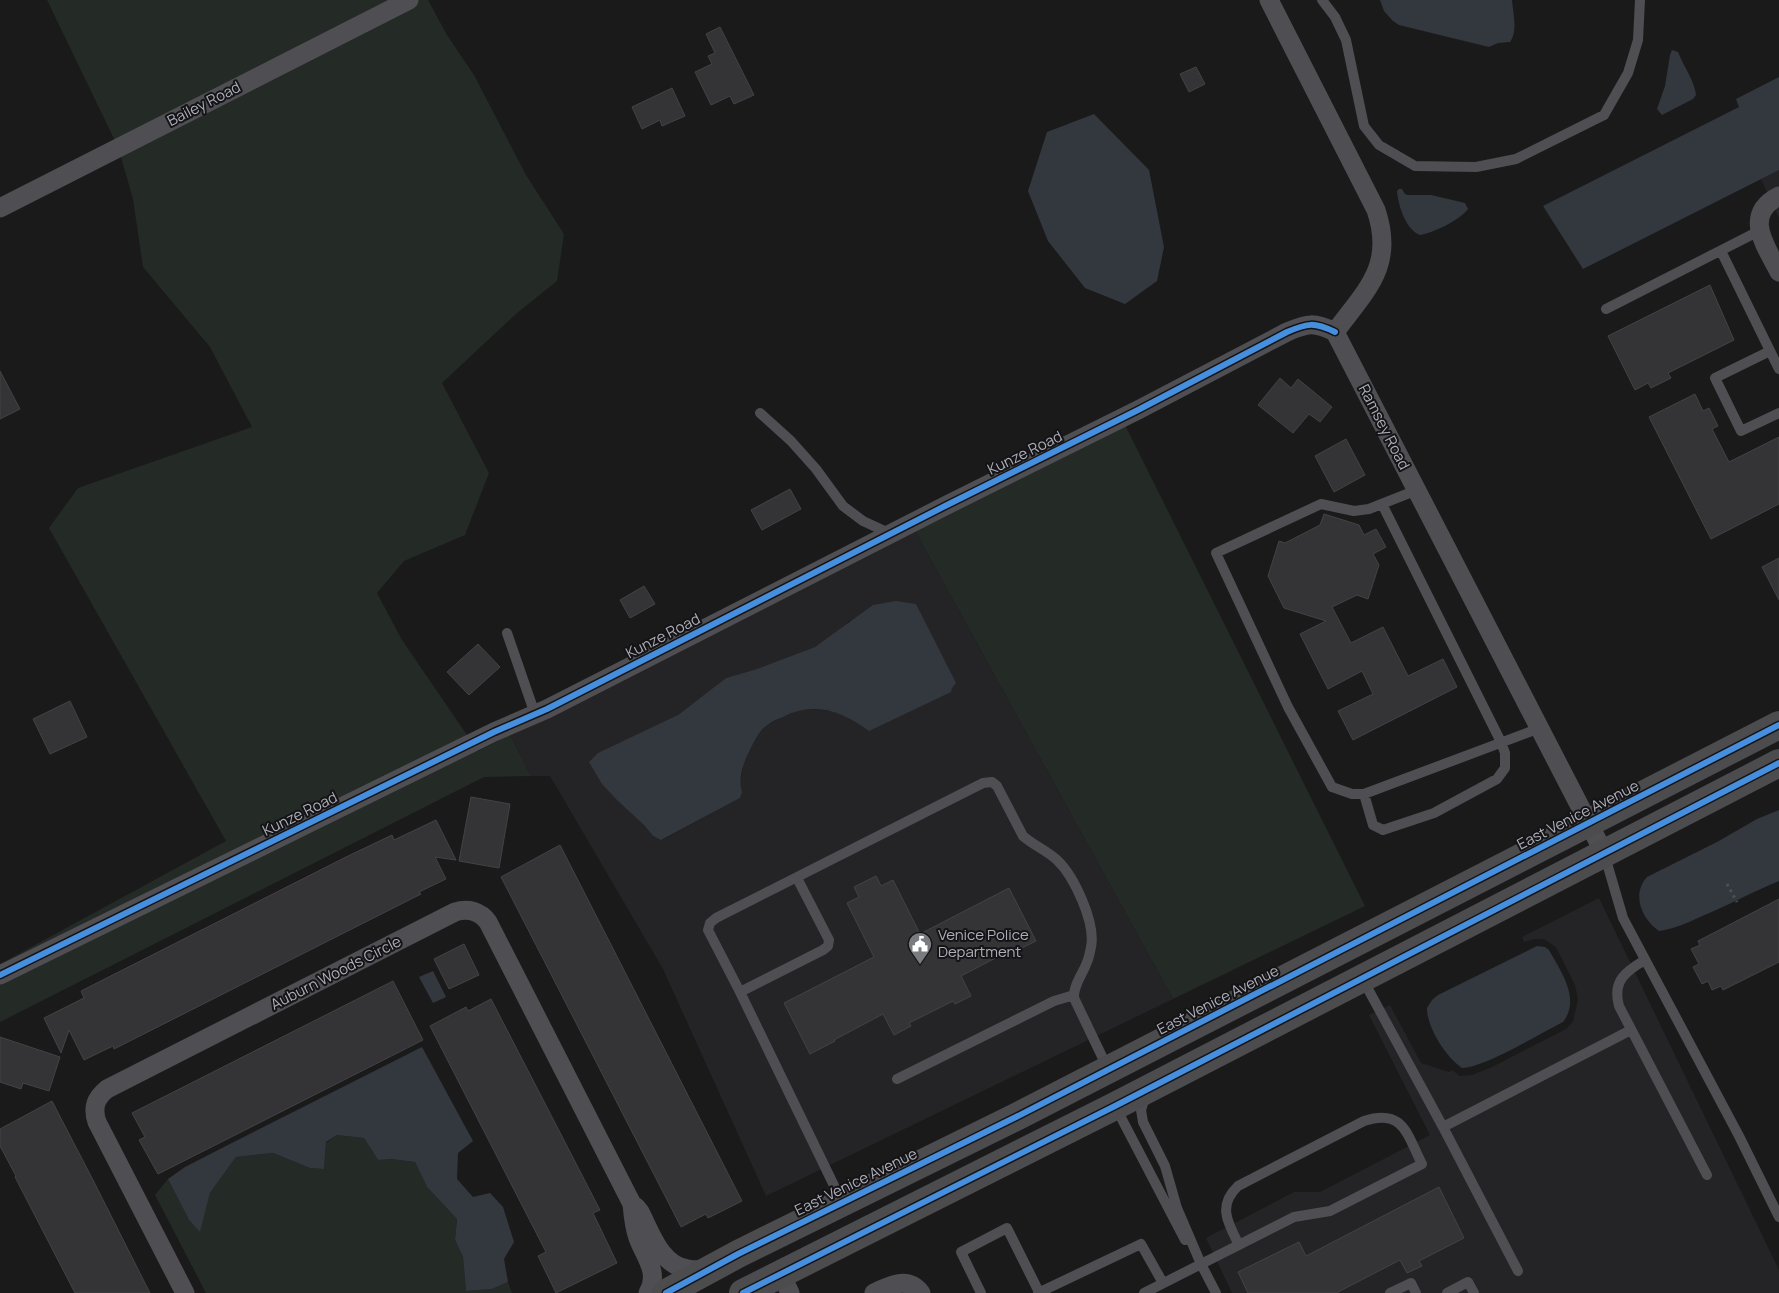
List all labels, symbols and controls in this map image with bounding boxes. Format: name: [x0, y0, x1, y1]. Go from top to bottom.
street label: Bailey Road: [164, 76, 244, 131]
street label: Ramsey Road: [1354, 380, 1415, 473]
street label: Kunze Road: [984, 425, 1066, 480]
street label: Kunze Road: [622, 608, 704, 663]
street label: East Venice Avenue: [1513, 775, 1642, 854]
street label: Kunze Road: [259, 786, 341, 841]
place label: Venice Police Department: [938, 924, 1029, 962]
street label: Auburn Woods Circle: [267, 930, 405, 1015]
public building icon: Venice Police Department: [907, 931, 933, 965]
street label: East Venice Avenue: [1153, 960, 1282, 1039]
street label: East Venice Avenue: [791, 1143, 921, 1220]

